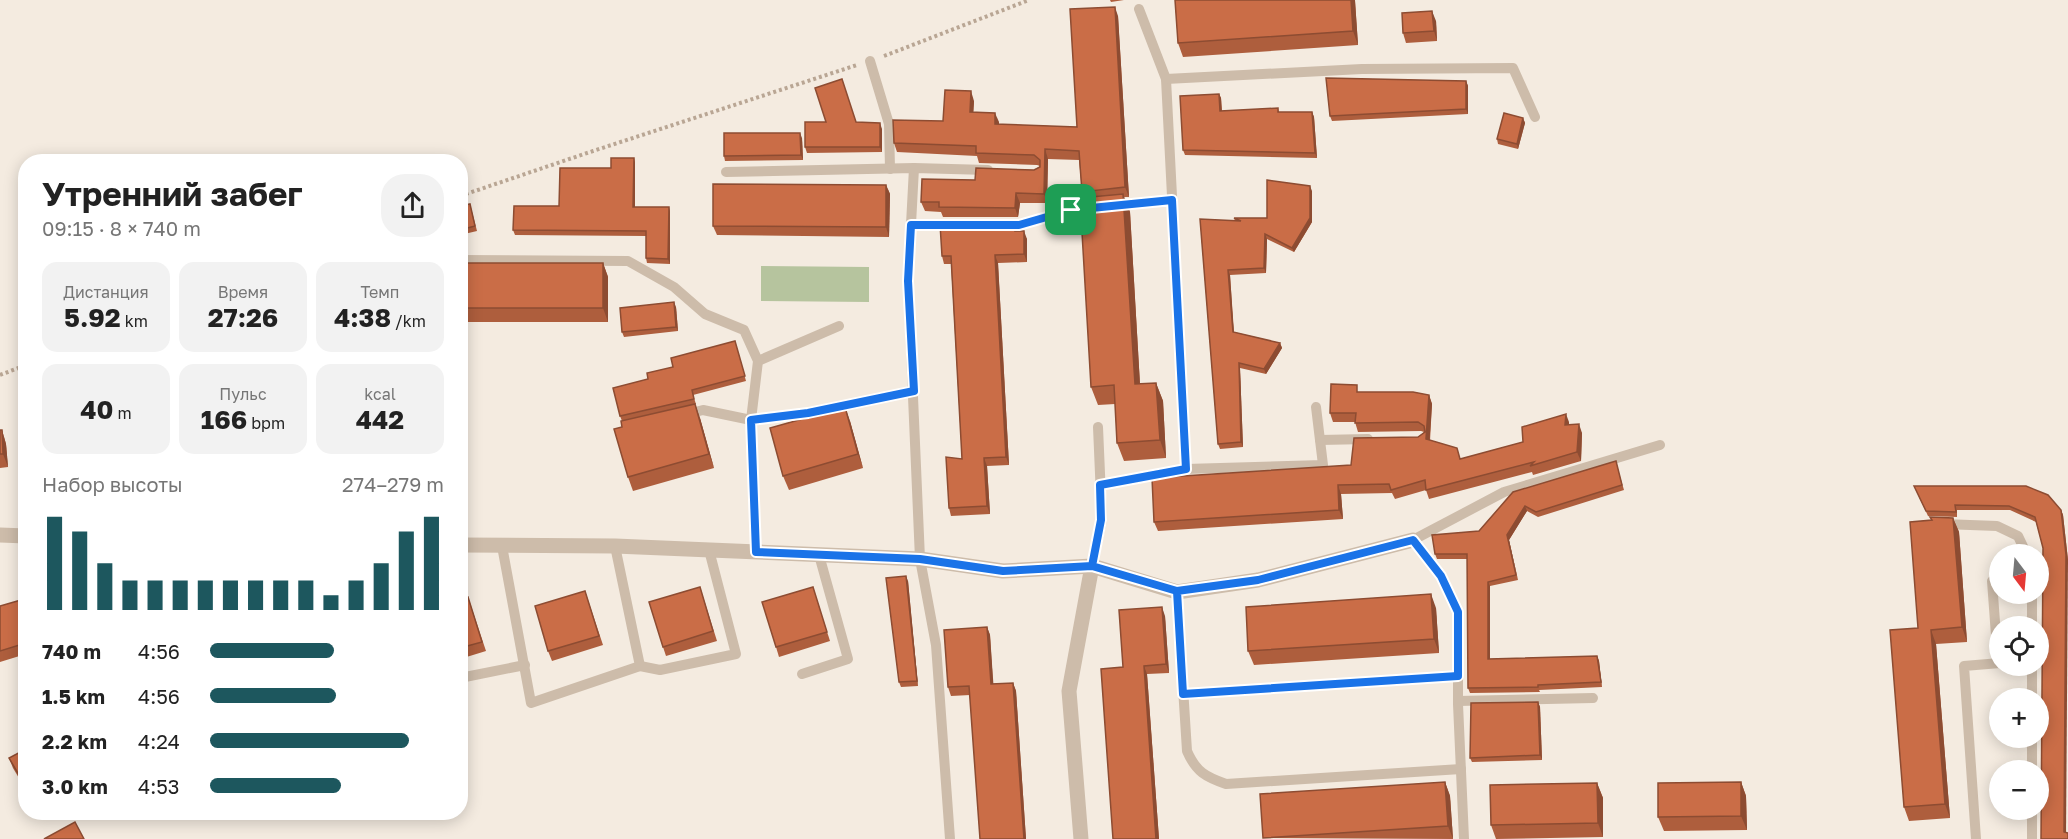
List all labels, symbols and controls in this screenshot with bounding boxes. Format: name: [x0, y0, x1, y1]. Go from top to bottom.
text: Утренний забег: [42, 174, 303, 213]
button: share: [381, 174, 444, 237]
pin: [1045, 184, 1096, 235]
icon: arrive: [1054, 193, 1087, 226]
text: 09:15 · 8 × 740 m: [42, 216, 201, 240]
text: Дистанция: [63, 282, 149, 302]
text: Время: [218, 282, 268, 302]
text: Темп: [361, 282, 399, 302]
text: 5.92: [64, 302, 121, 333]
text: 27:26: [208, 302, 278, 333]
text: 4:38: [334, 302, 391, 333]
text: km: [121, 311, 148, 331]
text: /km: [391, 311, 426, 331]
text: Пульс: [219, 384, 267, 404]
text: kcal: [364, 384, 396, 404]
text: 40: [80, 394, 113, 425]
text: m: [113, 403, 132, 423]
text: 166: [201, 404, 247, 435]
text: 442: [356, 404, 404, 435]
text: bpm: [247, 413, 285, 433]
text: Набор высоты: [42, 472, 183, 496]
text: 274–279 m: [342, 472, 444, 496]
north arrow: [1989, 544, 2049, 604]
map controls: [1989, 544, 2049, 820]
button: locate: [1989, 616, 2049, 676]
text: 740 m: [42, 639, 101, 663]
text: 4:56: [138, 639, 180, 663]
text: 1.5 km: [42, 684, 105, 708]
text: 4:56: [138, 684, 180, 708]
button: +: [1989, 688, 2049, 748]
text: 2.2 km: [42, 729, 107, 753]
text: 4:24: [138, 729, 180, 753]
button: −: [1989, 760, 2049, 820]
text: 3.0 km: [42, 774, 108, 798]
text: 4:53: [138, 774, 180, 798]

